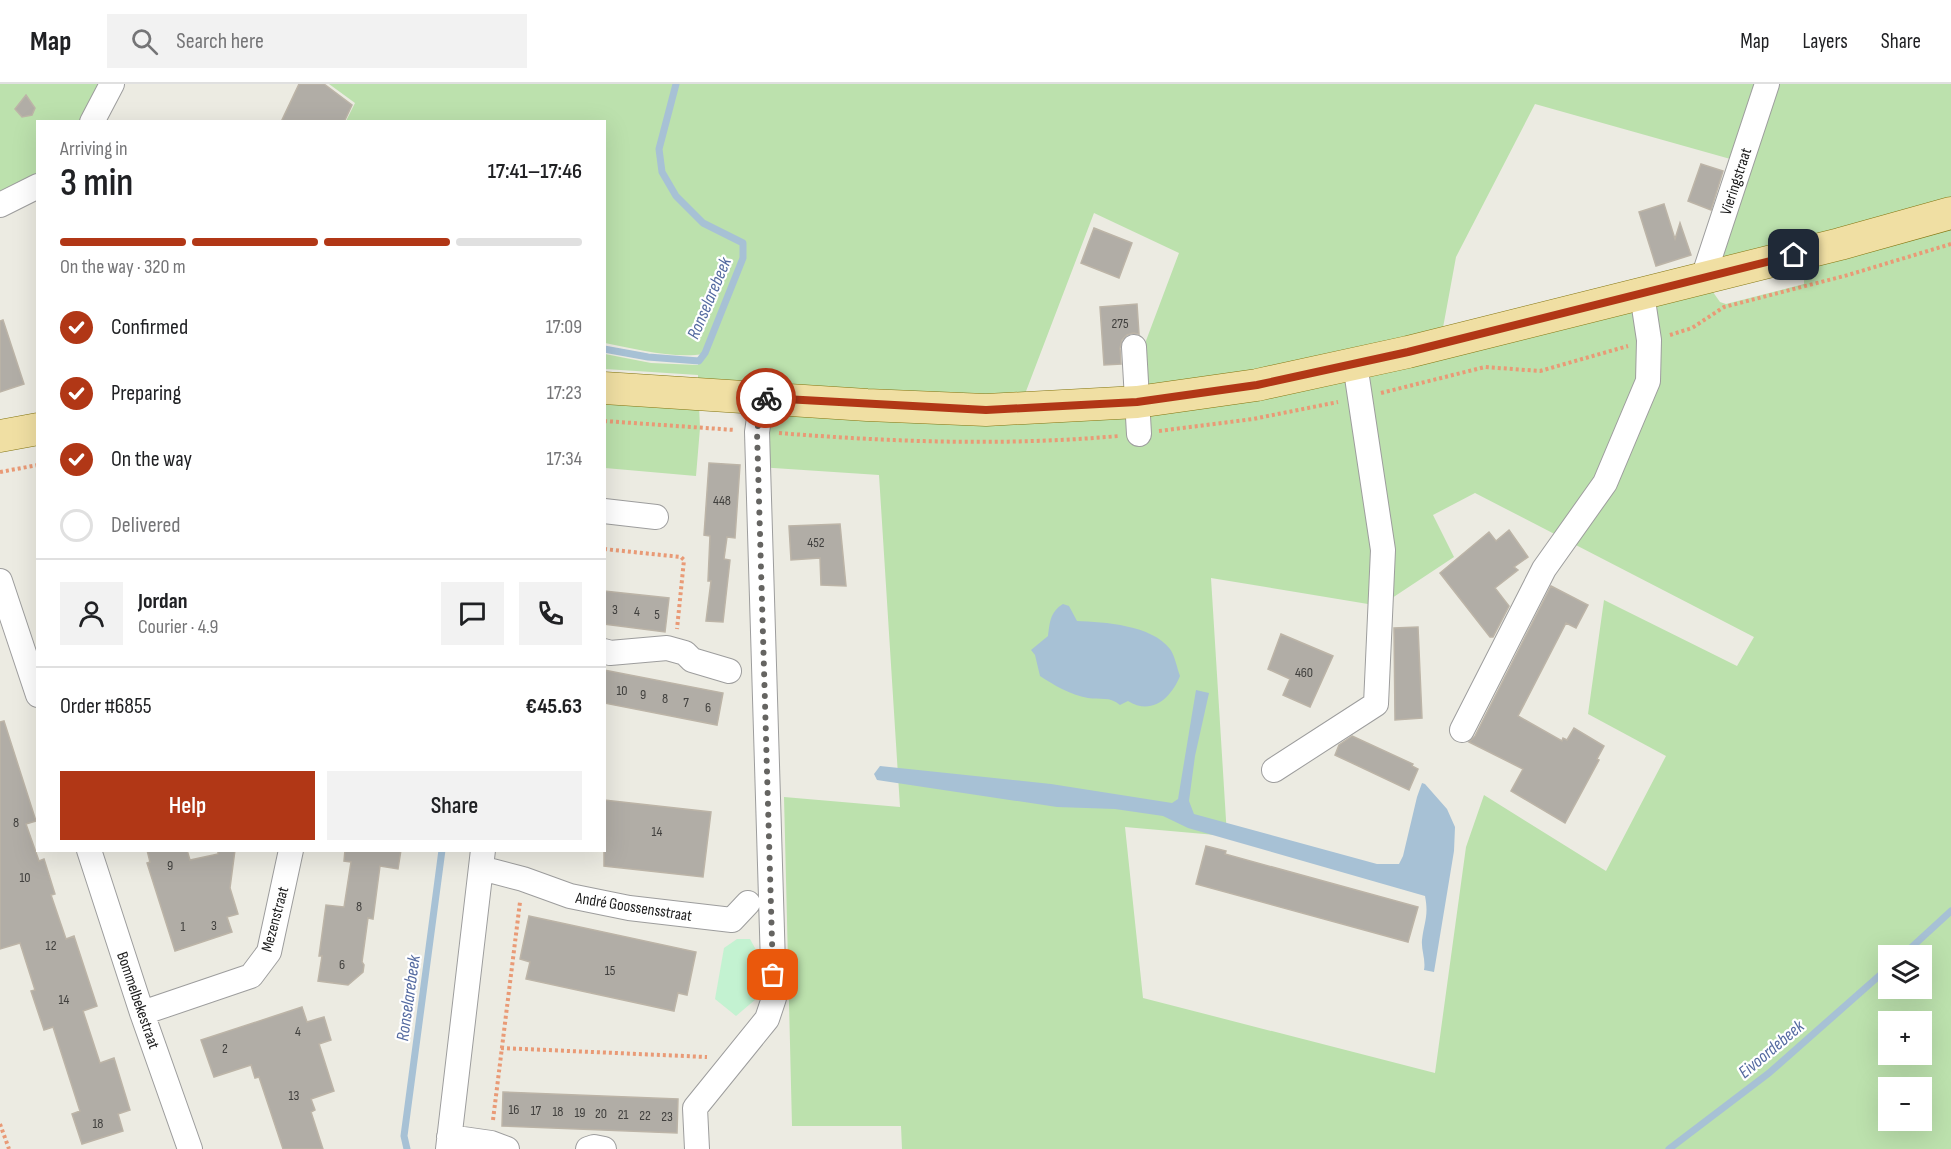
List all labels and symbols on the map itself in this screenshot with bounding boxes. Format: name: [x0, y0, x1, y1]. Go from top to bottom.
street label: Vieringstraat: [1717, 145, 1756, 217]
pin: [1768, 229, 1819, 280]
water label: Ronselarebeek: [683, 253, 737, 342]
house number: 275: [1112, 315, 1129, 332]
courier: [736, 368, 796, 428]
house number: 448: [713, 492, 731, 509]
house number: 452: [807, 534, 825, 551]
house number: 3: [612, 601, 618, 618]
house number: 4: [634, 603, 640, 620]
house number: 5: [654, 606, 660, 623]
house number: 460: [1295, 664, 1313, 681]
house number: 10: [616, 682, 628, 699]
house number: 9: [640, 686, 646, 703]
house number: 8: [662, 690, 668, 707]
house number: 7: [683, 694, 689, 711]
house number: 6: [705, 699, 711, 716]
house number: 8: [13, 814, 19, 831]
house number: 14: [652, 823, 663, 840]
house number: 9: [167, 857, 173, 874]
house number: 10: [19, 869, 31, 886]
street label: Mezenstraat: [258, 885, 293, 954]
street label: André Goossensstraat: [573, 889, 693, 926]
house number: 8: [356, 898, 362, 915]
house number: 3: [211, 917, 217, 934]
house number: 1: [181, 918, 186, 935]
house number: 12: [46, 937, 57, 954]
pin: [747, 949, 798, 1000]
street label: Bommelbekestraat: [112, 950, 163, 1052]
water label: Ronselarebeek: [392, 952, 425, 1042]
house number: 6: [339, 956, 345, 973]
house number: 15: [605, 962, 616, 979]
house number: 14: [59, 991, 70, 1008]
water label: Eivoordebeek: [1734, 1015, 1809, 1083]
house number: 4: [295, 1023, 301, 1040]
house number: 2: [222, 1040, 228, 1057]
house number: 13: [289, 1087, 300, 1104]
house number: 16: [508, 1101, 520, 1118]
house number: 17: [531, 1102, 542, 1119]
house number: 18: [552, 1103, 564, 1120]
house number: 19: [574, 1104, 586, 1121]
house number: 20: [595, 1105, 607, 1122]
house number: 21: [618, 1106, 628, 1123]
house number: 22: [639, 1107, 651, 1124]
house number: 23: [661, 1108, 673, 1125]
house number: 18: [92, 1115, 104, 1132]

